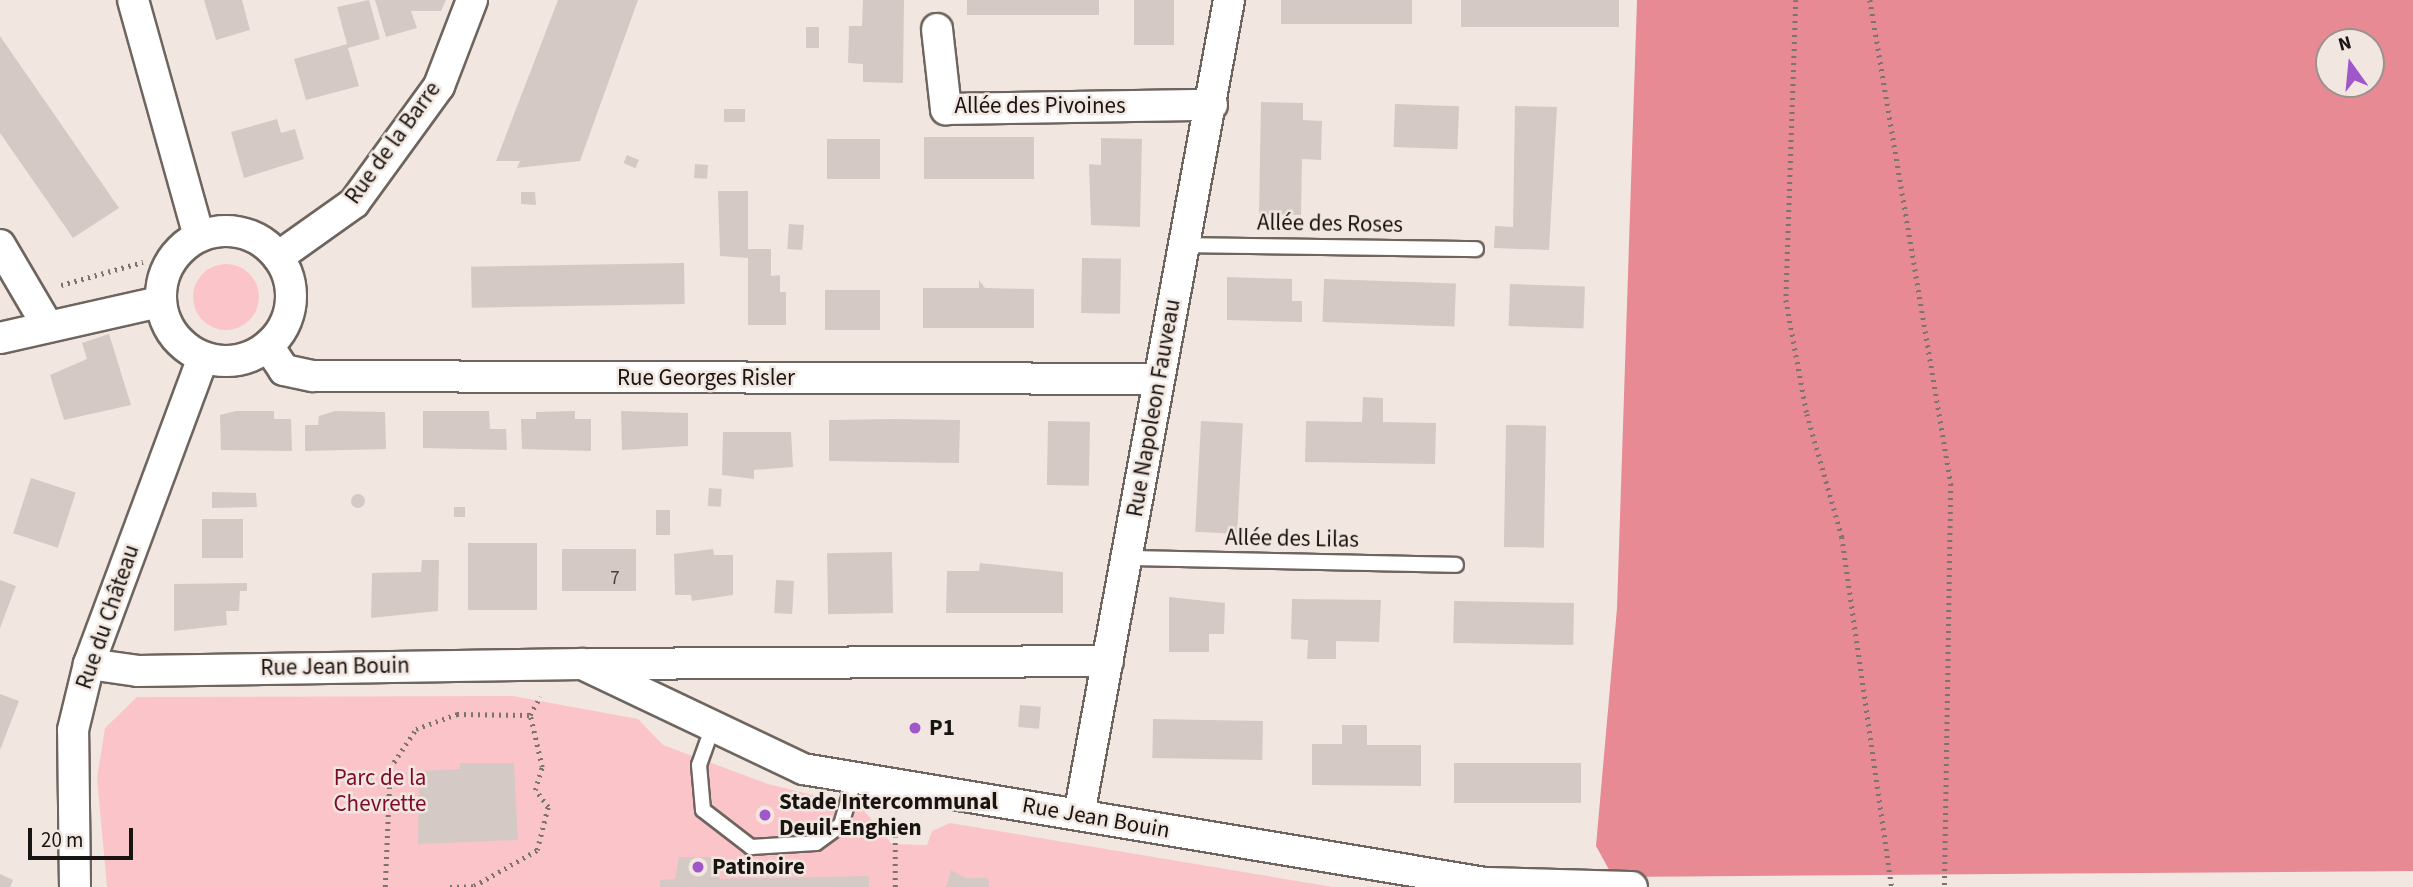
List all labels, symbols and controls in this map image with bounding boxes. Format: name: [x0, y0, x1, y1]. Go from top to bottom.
north arrow: [2315, 28, 2385, 98]
text: N: [2335, 29, 2355, 59]
street label: Rue de la Barre: [339, 76, 447, 210]
street label: Allée des Pivoines: [954, 92, 1126, 120]
street label: Allée des Roses: [1257, 209, 1403, 239]
street label: Rue Napoleon Fauveau: [1121, 297, 1187, 519]
street label: Rue Georges Risler: [617, 364, 795, 392]
street label: Allée des Lilas: [1225, 524, 1359, 554]
street label: Rue du Château: [70, 541, 146, 693]
house number: 7: [610, 568, 620, 590]
street label: Rue Jean Bouin: [260, 652, 410, 682]
place label: P1: [929, 714, 955, 742]
marker: P1: [907, 720, 923, 736]
park label: Parc de la Chevrette: [333, 764, 427, 818]
place label: Stade Intercommunal Deuil-Enghien: [779, 788, 998, 842]
street label: Rue Jean Bouin: [1020, 791, 1172, 845]
marker: Stade Intercommunal Deuil-Enghien: [757, 807, 773, 823]
scale bar: [32, 814, 136, 858]
text: 20 m: [41, 825, 83, 855]
place label: Patinoire: [712, 853, 805, 881]
marker: Patinoire: [690, 859, 706, 875]

